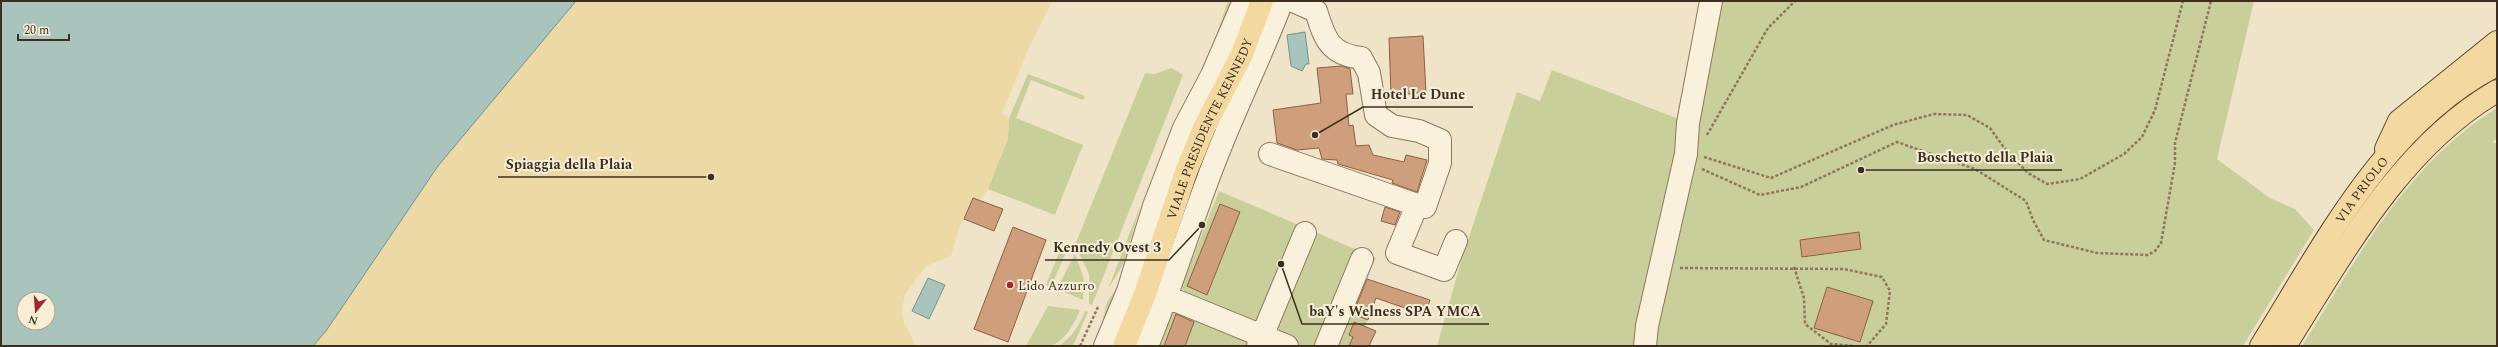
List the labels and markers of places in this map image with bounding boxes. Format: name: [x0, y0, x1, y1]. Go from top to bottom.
callout: Hotel Le Dune: [1363, 81, 1473, 107]
callout: Boschetto della Plaia: [1909, 144, 2062, 170]
callout: Spiaggia della Plaia: [498, 151, 640, 177]
callout: Kennedy Ovest 3: [1045, 234, 1169, 260]
place label: Lido Azzurro: [1018, 276, 1094, 296]
marker: Lido Azzurro: [1005, 280, 1015, 290]
callout: baY's Welness SPA YMCA: [1302, 298, 1489, 324]

